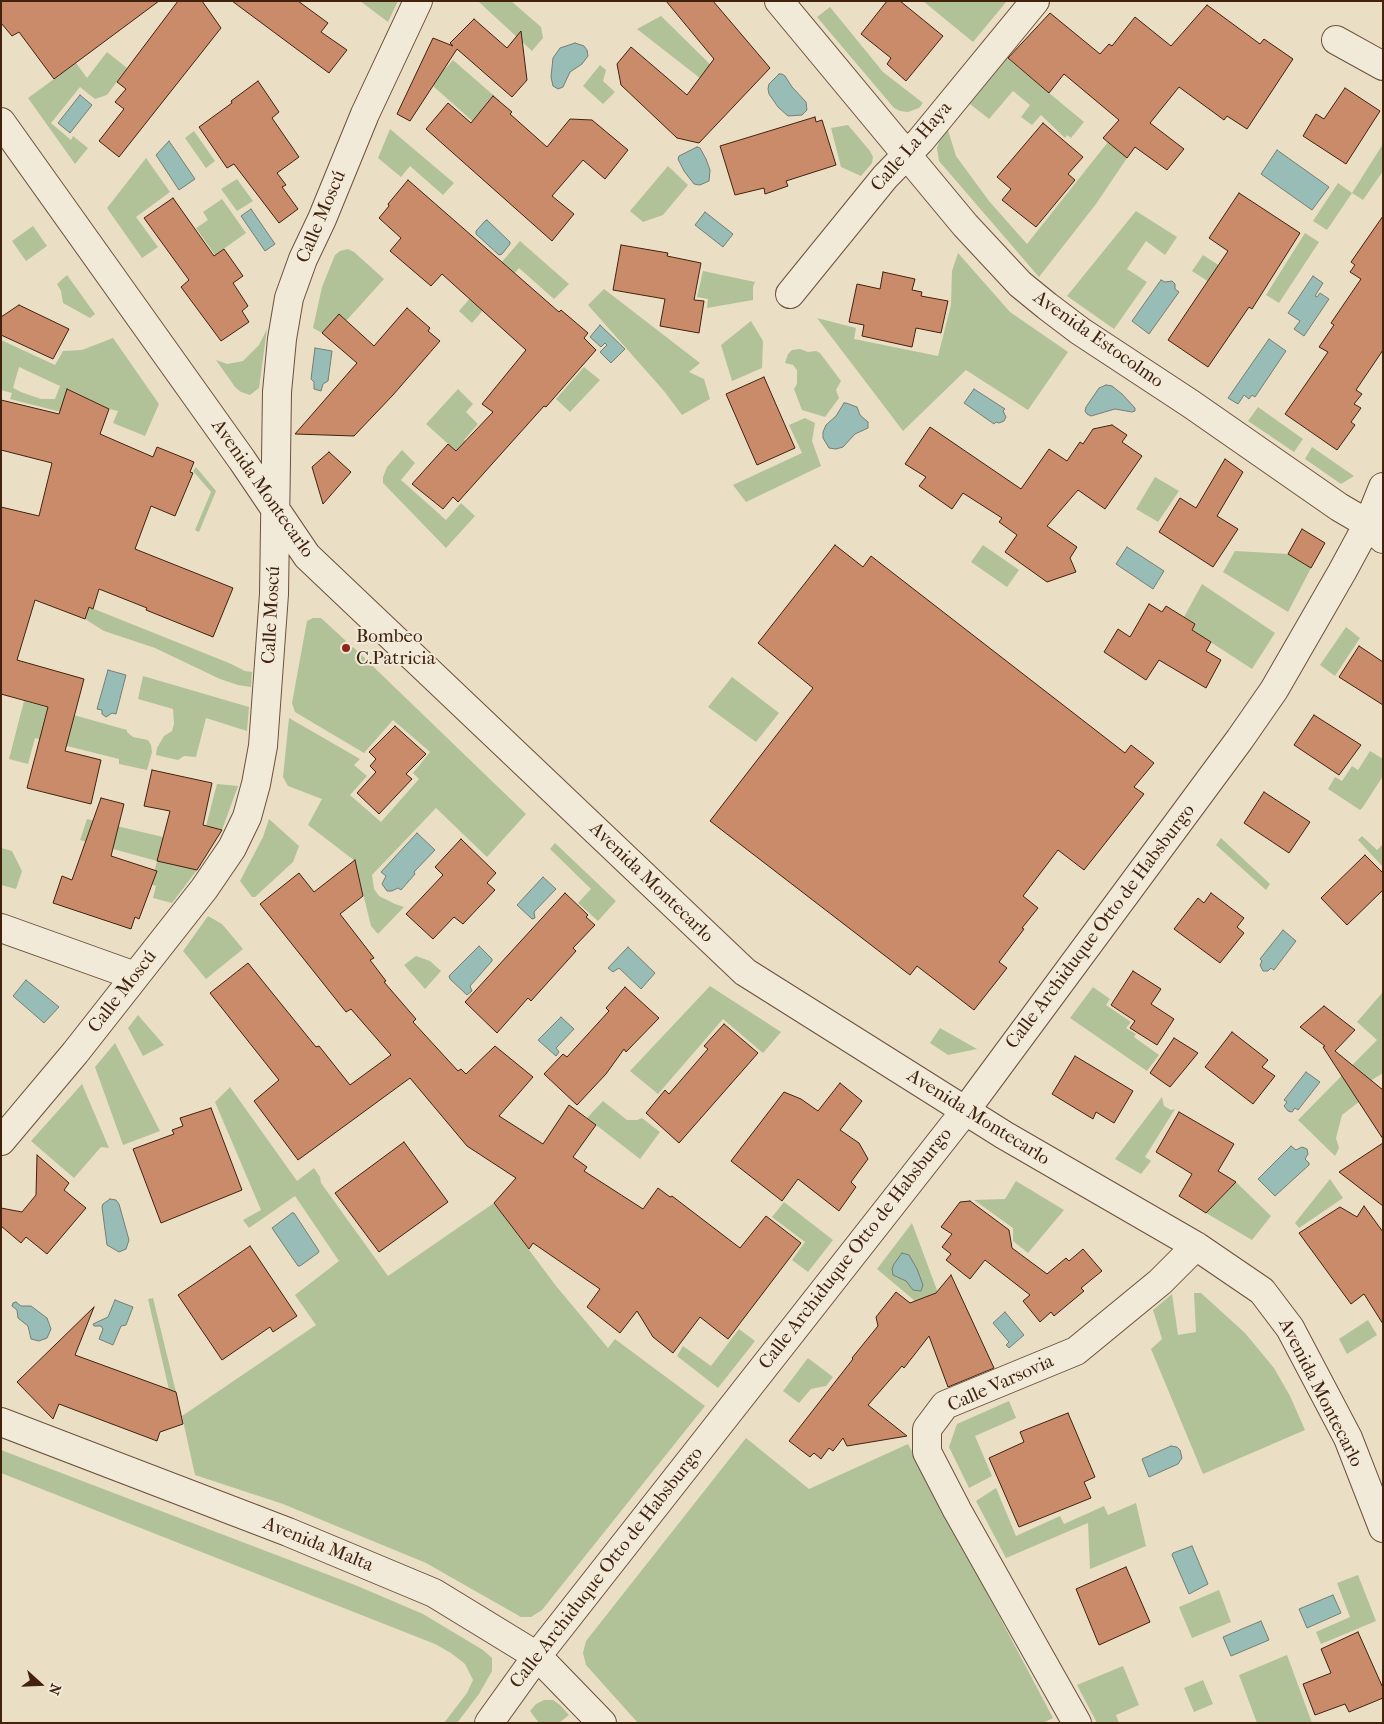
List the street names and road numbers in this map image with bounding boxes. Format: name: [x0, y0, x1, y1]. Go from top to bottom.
street label: Calle La Haya: [867, 97, 957, 197]
street label: Calle Moscú: [292, 167, 352, 267]
street label: Avenida Estocolmo: [1029, 287, 1167, 393]
street label: Avenida Montecarlo: [206, 415, 318, 563]
street label: Calle Moscú: [258, 565, 286, 665]
street label: Calle Archiduque Otto de Habsburgo: [1002, 800, 1200, 1054]
street label: Avenida Montecarlo: [584, 818, 718, 948]
street label: Calle Moscú: [84, 946, 162, 1038]
street label: Avenida Montecarlo: [903, 1065, 1053, 1171]
street label: Calle Archiduque Otto de Habsburgo: [755, 1124, 957, 1374]
street label: Avenida Montecarlo: [1273, 1315, 1367, 1471]
street label: Calle Varsovia: [944, 1350, 1058, 1418]
street label: Calle Archiduque Otto de Habsburgo: [506, 1443, 708, 1693]
street label: Avenida Malta: [259, 1513, 377, 1577]

